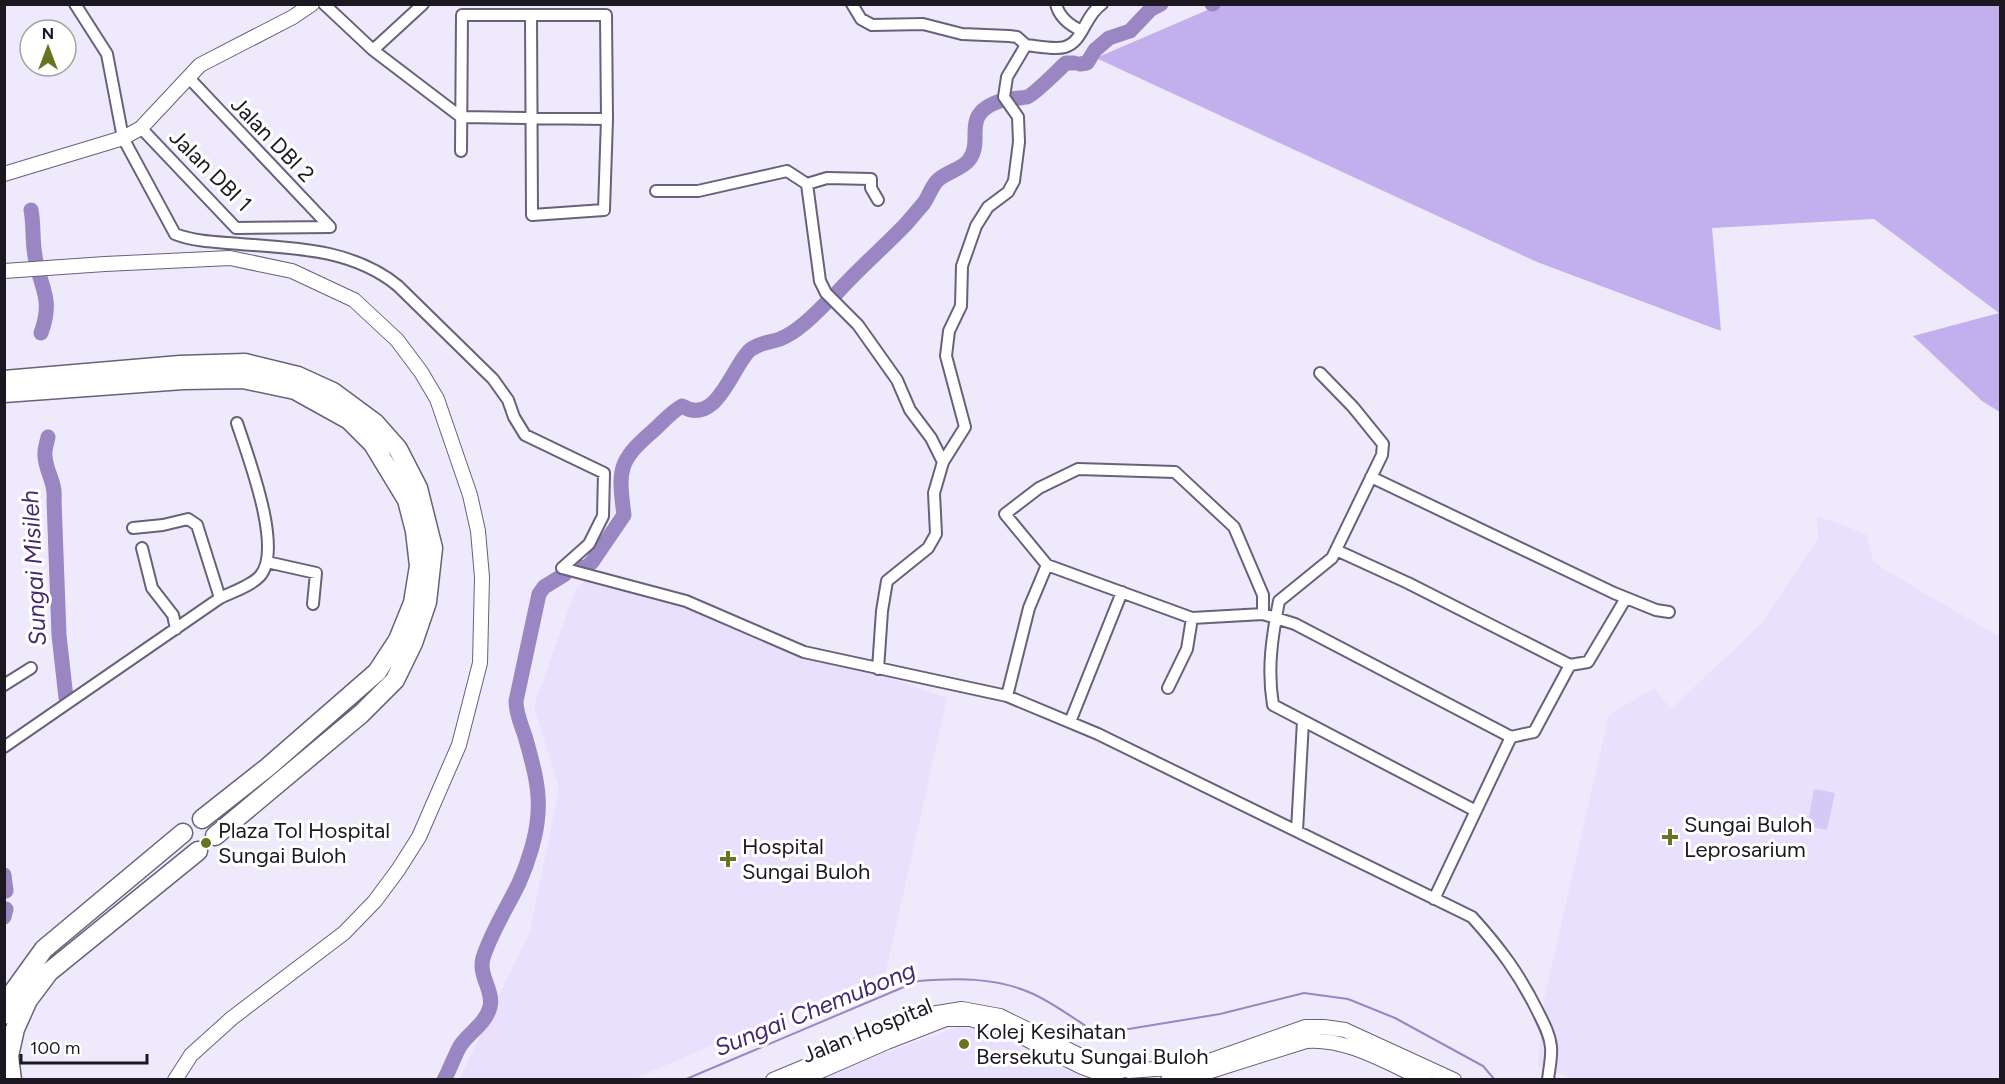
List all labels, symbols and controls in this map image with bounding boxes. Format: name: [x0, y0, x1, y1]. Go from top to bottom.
north arrow: [18, 18, 78, 78]
text: N: [42, 24, 54, 43]
street label: Jalan DBI 2: [225, 91, 320, 188]
street label: Jalan DBI 1: [164, 124, 257, 217]
water label: Sungai Misileh: [15, 489, 52, 647]
place label: Sungai Buloh Leprosarium: [1684, 811, 1812, 863]
place label: Plaza Tol Hospital Sungai Buloh: [218, 817, 390, 869]
marker: Sungai Buloh Leprosarium: [1661, 828, 1679, 846]
place label: Hospital Sungai Buloh: [742, 833, 870, 885]
marker: Plaza Tol Hospital Sungai Buloh: [199, 836, 213, 850]
marker: Hospital Sungai Buloh: [719, 850, 737, 868]
water label: Sungai Chemubong: [710, 955, 920, 1062]
street label: Jalan Hospital: [798, 992, 936, 1069]
place label: Kolej Kesihatan Bersekutu Sungai Buloh: [976, 1018, 1208, 1070]
scale bar: [21, 1027, 147, 1065]
text: 100 m: [30, 1037, 80, 1059]
marker: Kolej Kesihatan Bersekutu Sungai Buloh: [957, 1037, 971, 1051]

